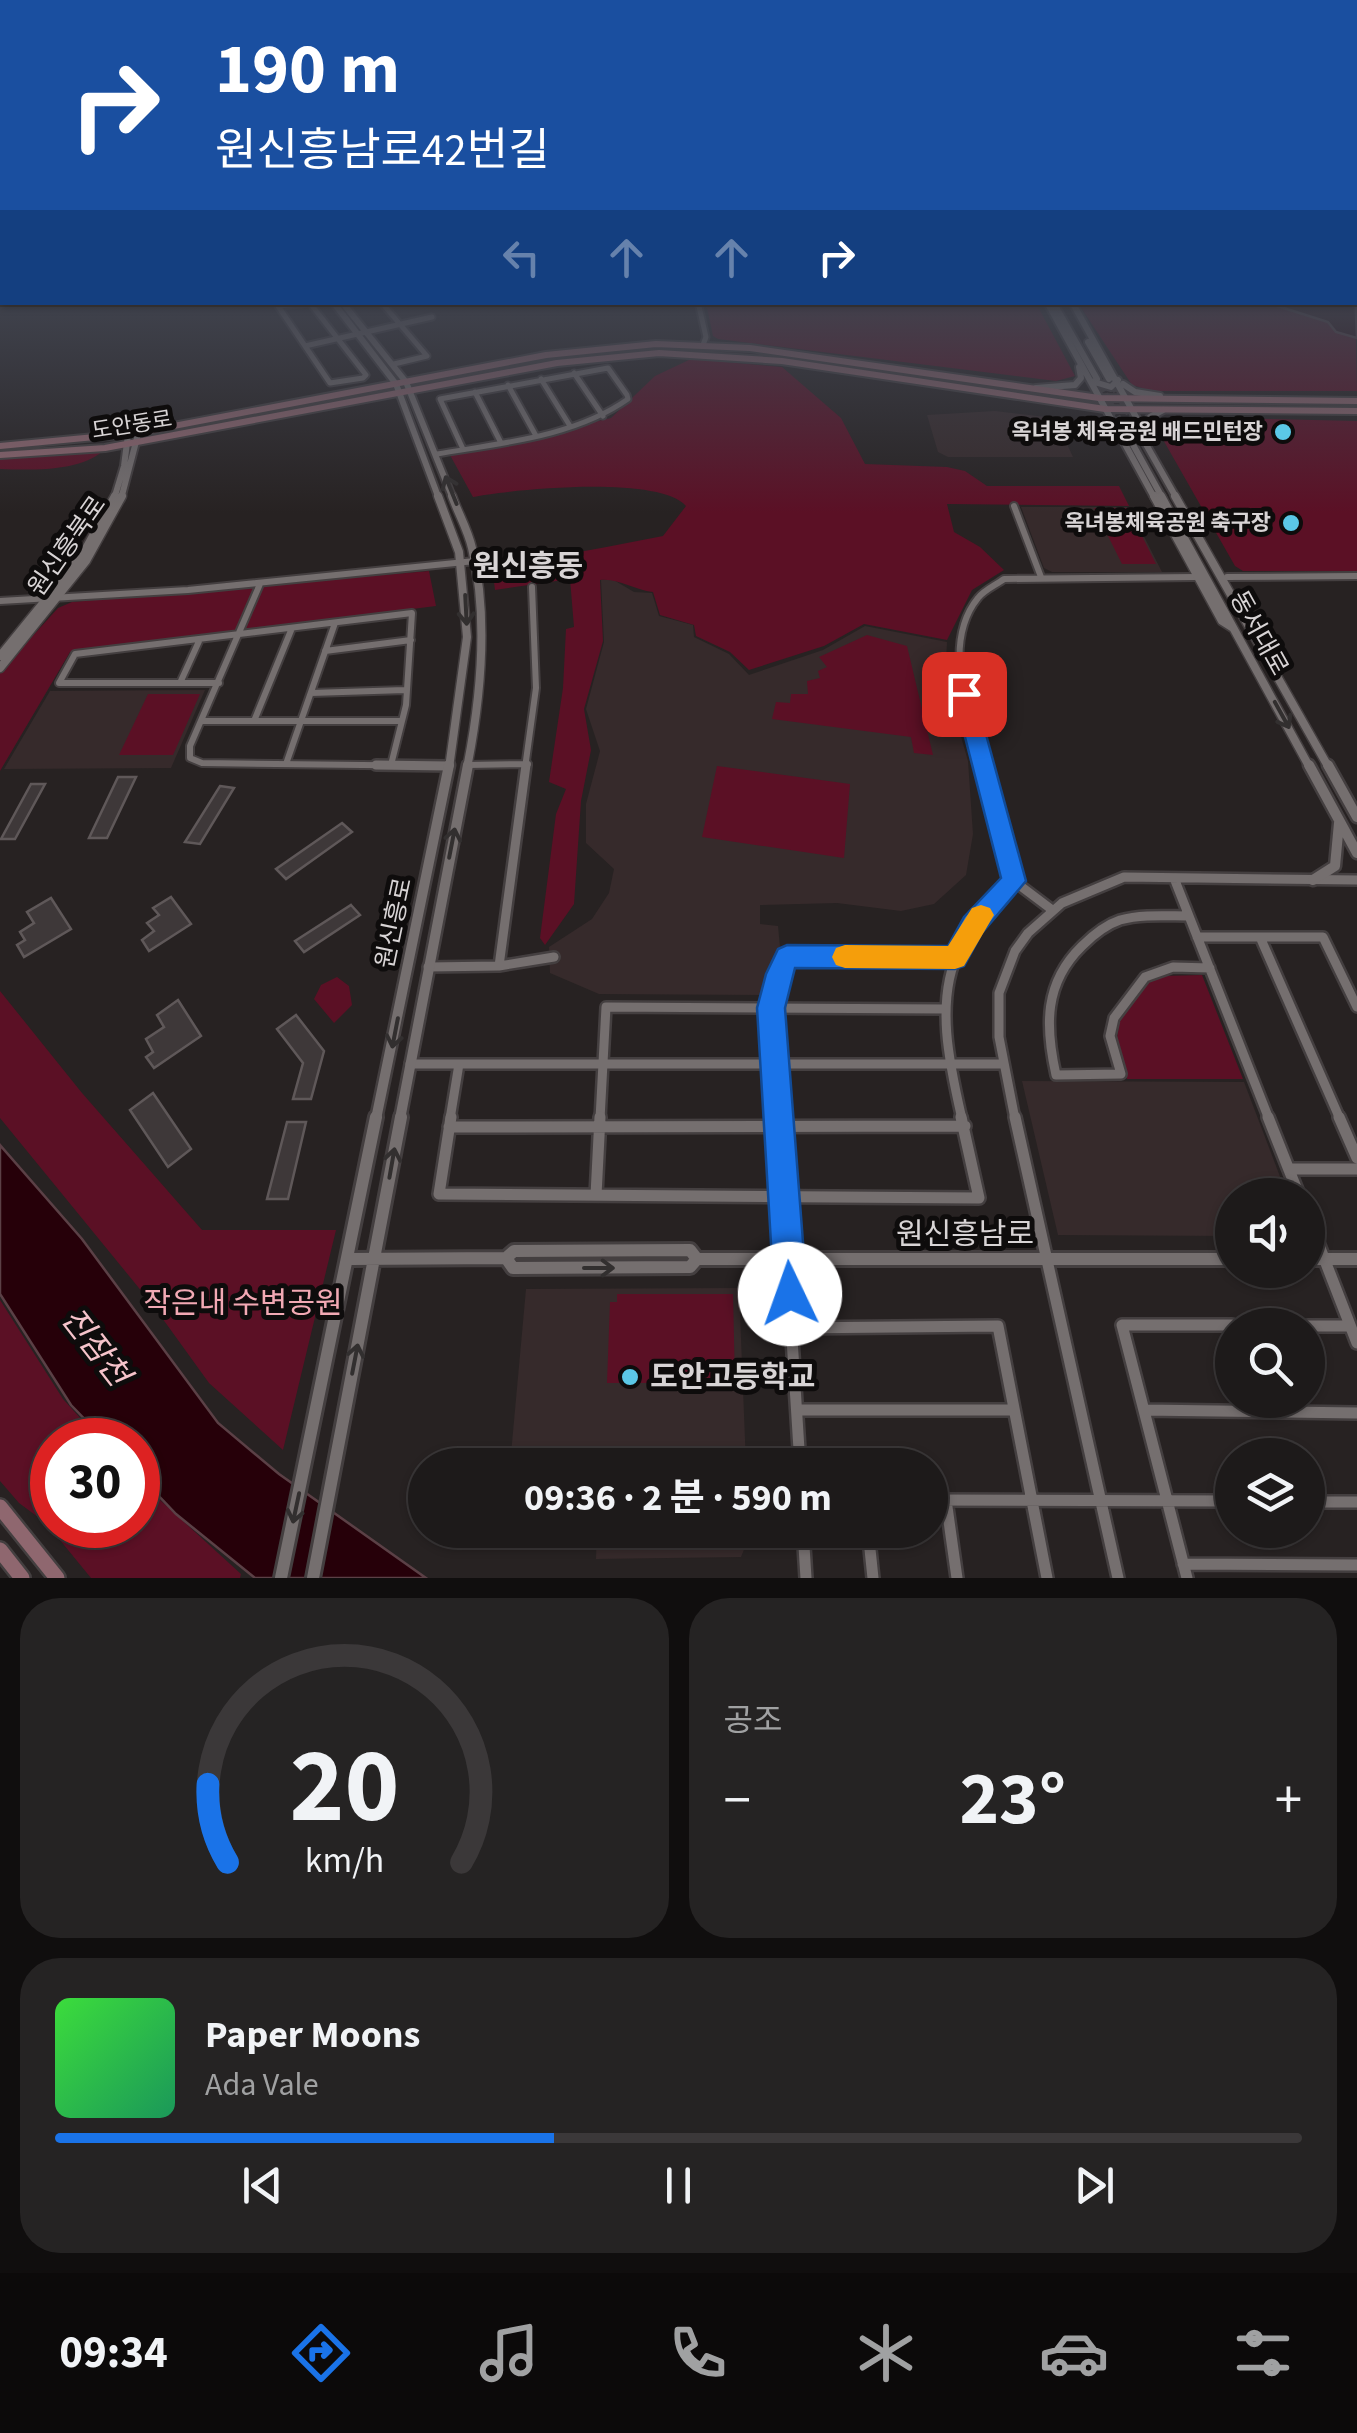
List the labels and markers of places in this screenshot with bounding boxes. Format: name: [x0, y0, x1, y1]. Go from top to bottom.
place label: 옥녀봉 체육공원 배드민턴장: [1011, 416, 1263, 448]
marker: 옥녀봉 체육공원 배드민턴장: [1272, 421, 1294, 443]
place label: 옥녀봉체육공원 축구장: [1064, 507, 1271, 539]
marker: 옥녀봉체육공원 축구장: [1280, 512, 1302, 534]
pin: [922, 652, 1007, 737]
place label: 도안고등학교: [650, 1356, 816, 1399]
marker: 도안고등학교: [619, 1366, 641, 1388]

